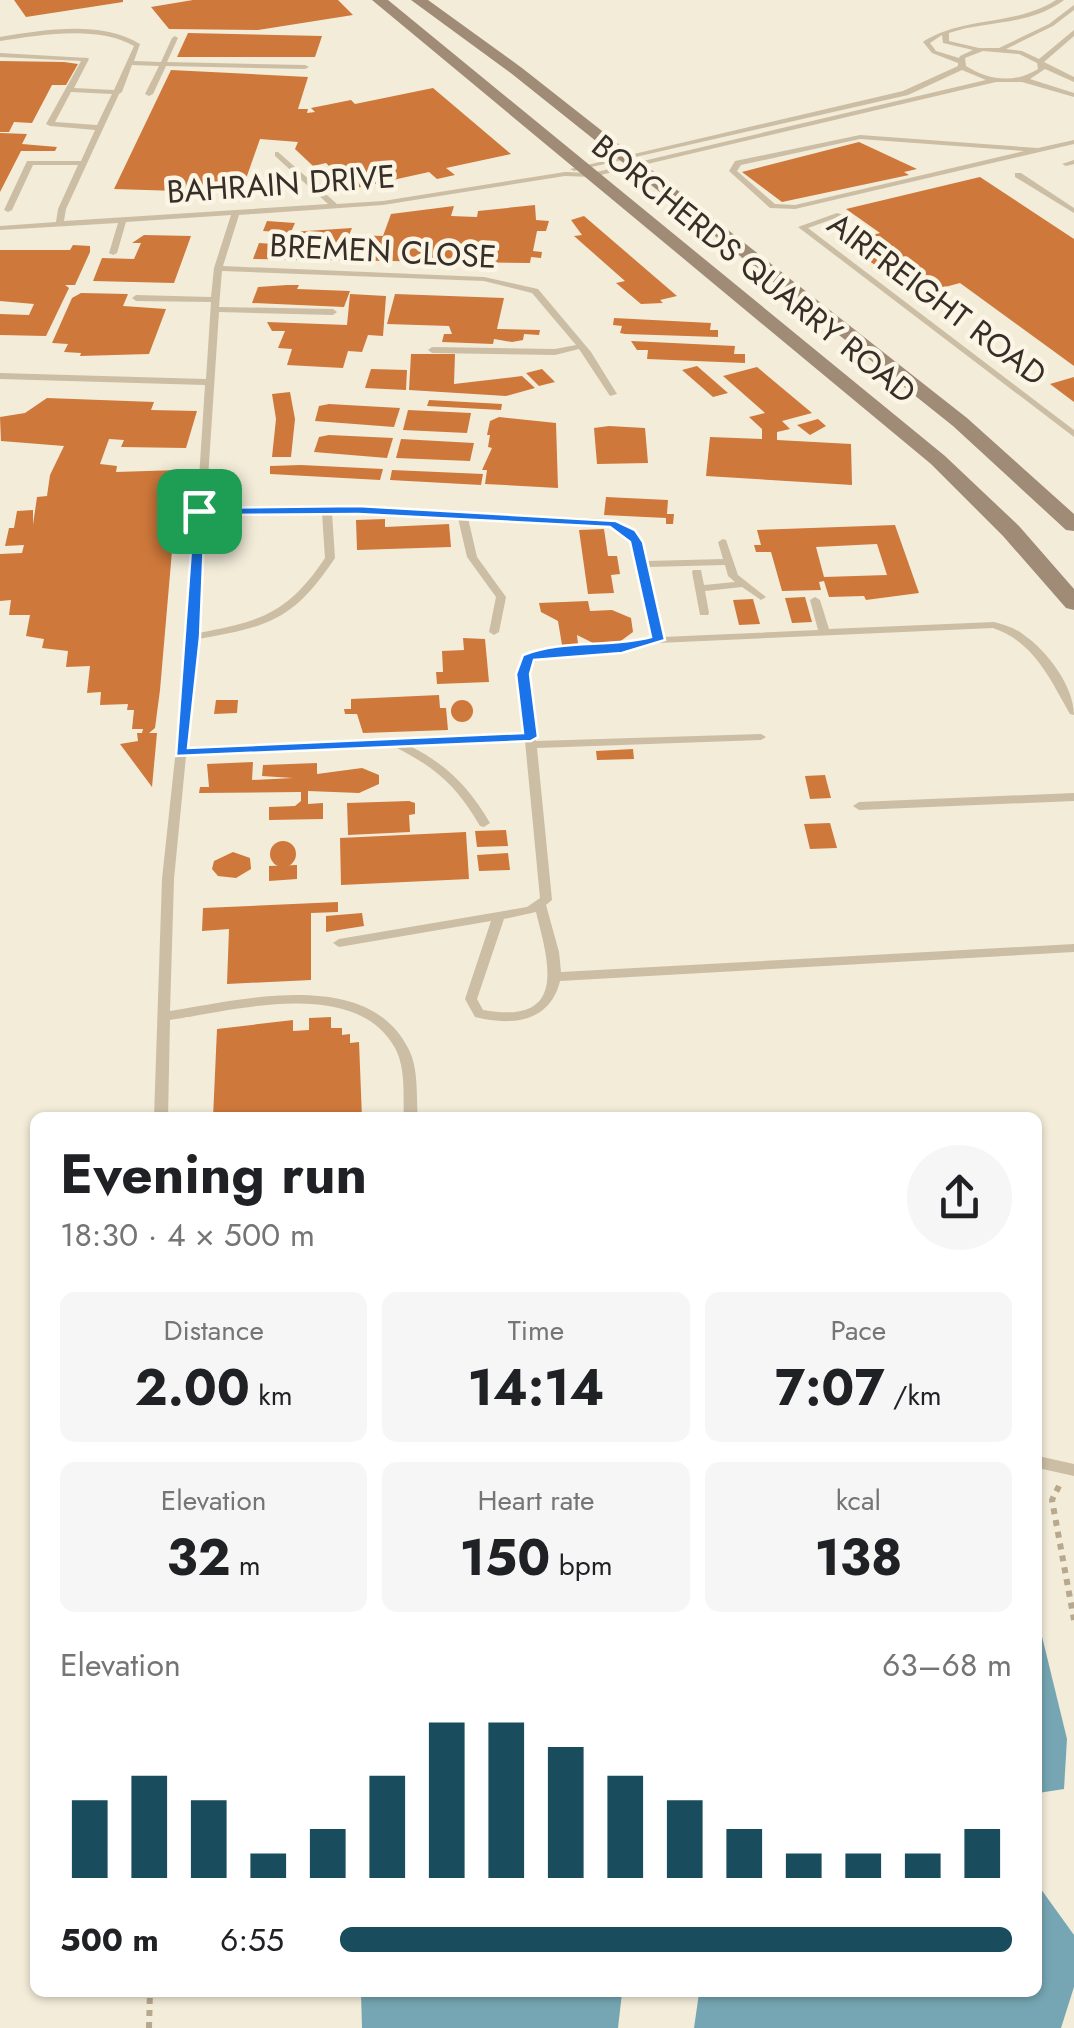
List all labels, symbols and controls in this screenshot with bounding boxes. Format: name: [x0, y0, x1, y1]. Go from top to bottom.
street label: BORCHERDS QUARRY ROAD: [582, 124, 926, 414]
street label: BAHRAIN DRIVE: [165, 153, 397, 215]
street label: AIRFREIGHT ROAD: [818, 201, 1056, 397]
street label: BREMEN CLOSE: [268, 222, 498, 280]
pin: [157, 469, 242, 554]
icon: arrive: [172, 484, 227, 539]
text: Evening run: [60, 1134, 367, 1214]
button: share: [907, 1145, 1012, 1250]
text: 18:30 · 4 × 500 m: [60, 1212, 315, 1258]
text: Distance: [164, 1310, 264, 1351]
text: Time: [508, 1310, 564, 1351]
text: Pace: [830, 1310, 886, 1351]
text: 2.00: [135, 1351, 250, 1424]
text: 14:14: [468, 1351, 604, 1424]
text: 7:07: [775, 1351, 885, 1424]
text: km: [250, 1375, 293, 1416]
text: /km: [885, 1375, 942, 1416]
text: Elevation: [161, 1480, 266, 1521]
text: Heart rate: [478, 1480, 594, 1521]
text: kcal: [836, 1480, 881, 1521]
text: 32: [167, 1521, 230, 1594]
text: 150: [460, 1521, 550, 1594]
text: 138: [814, 1521, 902, 1594]
text: m: [230, 1545, 261, 1586]
text: bpm: [550, 1545, 612, 1586]
text: Elevation: [60, 1642, 181, 1688]
text: 63–68 m: [882, 1642, 1012, 1688]
text: 500 m: [60, 1917, 159, 1963]
text: 6:55: [220, 1917, 284, 1963]

